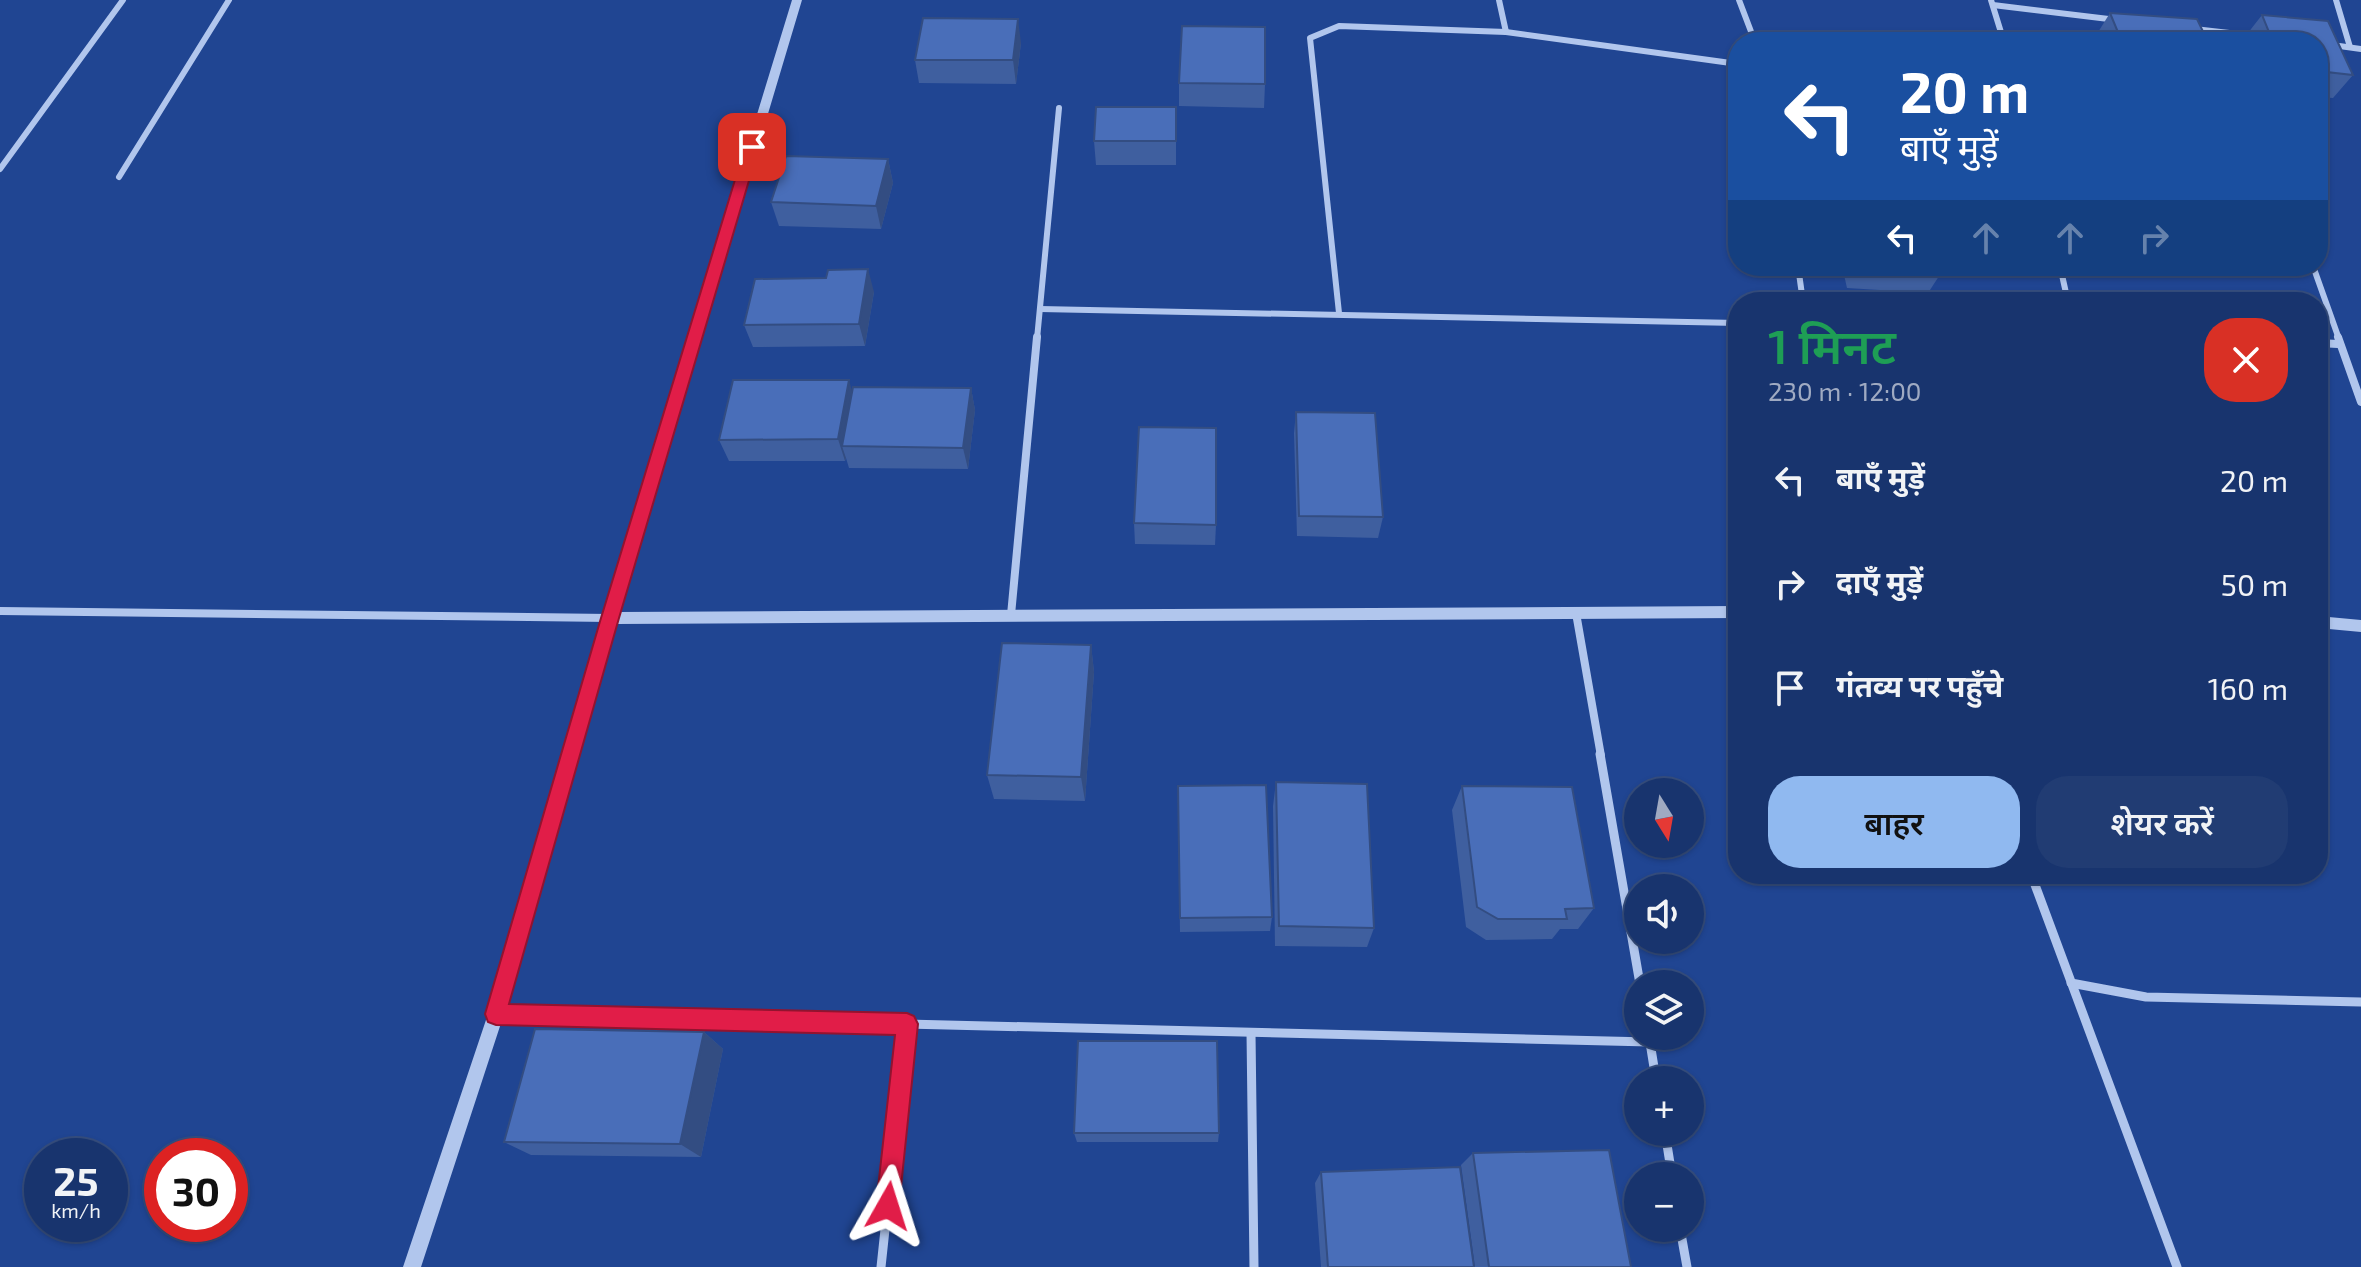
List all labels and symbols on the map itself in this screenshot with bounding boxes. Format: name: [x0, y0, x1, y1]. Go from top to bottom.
pin: [718, 113, 786, 181]
north arrow: [1624, 778, 1704, 858]
speed limit sign: 30: [144, 1138, 248, 1242]
position arrow: [846, 1164, 930, 1248]

